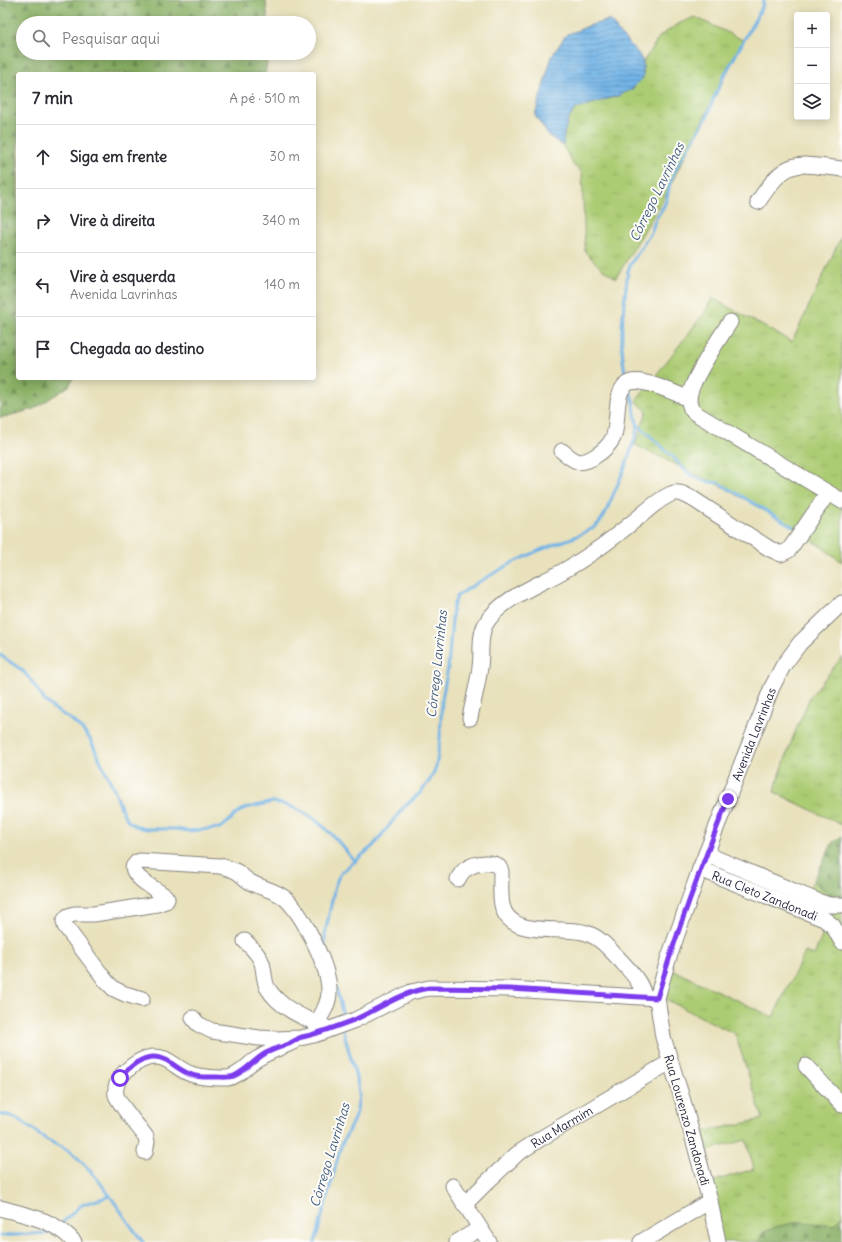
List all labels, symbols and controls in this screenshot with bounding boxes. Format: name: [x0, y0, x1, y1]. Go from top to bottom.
map controls: [794, 12, 830, 120]
button: +: [794, 12, 830, 48]
search box: [16, 16, 316, 60]
icon: search: [30, 27, 52, 49]
text: Pesquisar aqui: [62, 29, 160, 48]
button: −: [794, 48, 830, 84]
button: layers: [794, 84, 830, 120]
text: 7 min: [32, 87, 73, 109]
text: A pé · 510 m: [229, 90, 300, 107]
water label: Córrego Lavrinhas: [626, 139, 689, 244]
icon: ahead: [32, 146, 54, 168]
text: Siga em frente: [70, 147, 167, 166]
text: 30 m: [270, 148, 300, 165]
icon: right: [32, 210, 54, 232]
text: Vire à direita: [70, 211, 155, 230]
text: 340 m: [262, 212, 300, 229]
text: Vire à esquerda: [70, 267, 176, 286]
icon: left: [32, 274, 54, 296]
text: 140 m: [264, 276, 300, 293]
text: Avenida Lavrinhas: [70, 286, 177, 303]
icon: arrive: [32, 338, 54, 360]
text: Chegada ao destino: [70, 339, 204, 358]
water label: Córrego Lavrinhas: [423, 608, 451, 719]
street label: Avenida Lavrinhas: [728, 685, 779, 783]
route end: [719, 790, 737, 808]
street label: Rua Cleto Zandonadi: [710, 867, 820, 923]
street label: Rua Lourenzo Zandonadi: [661, 1053, 713, 1187]
route start: [111, 1069, 129, 1087]
water label: Córrego Lavrinhas: [306, 1100, 354, 1209]
street label: Rua Marmim: [528, 1102, 596, 1151]

